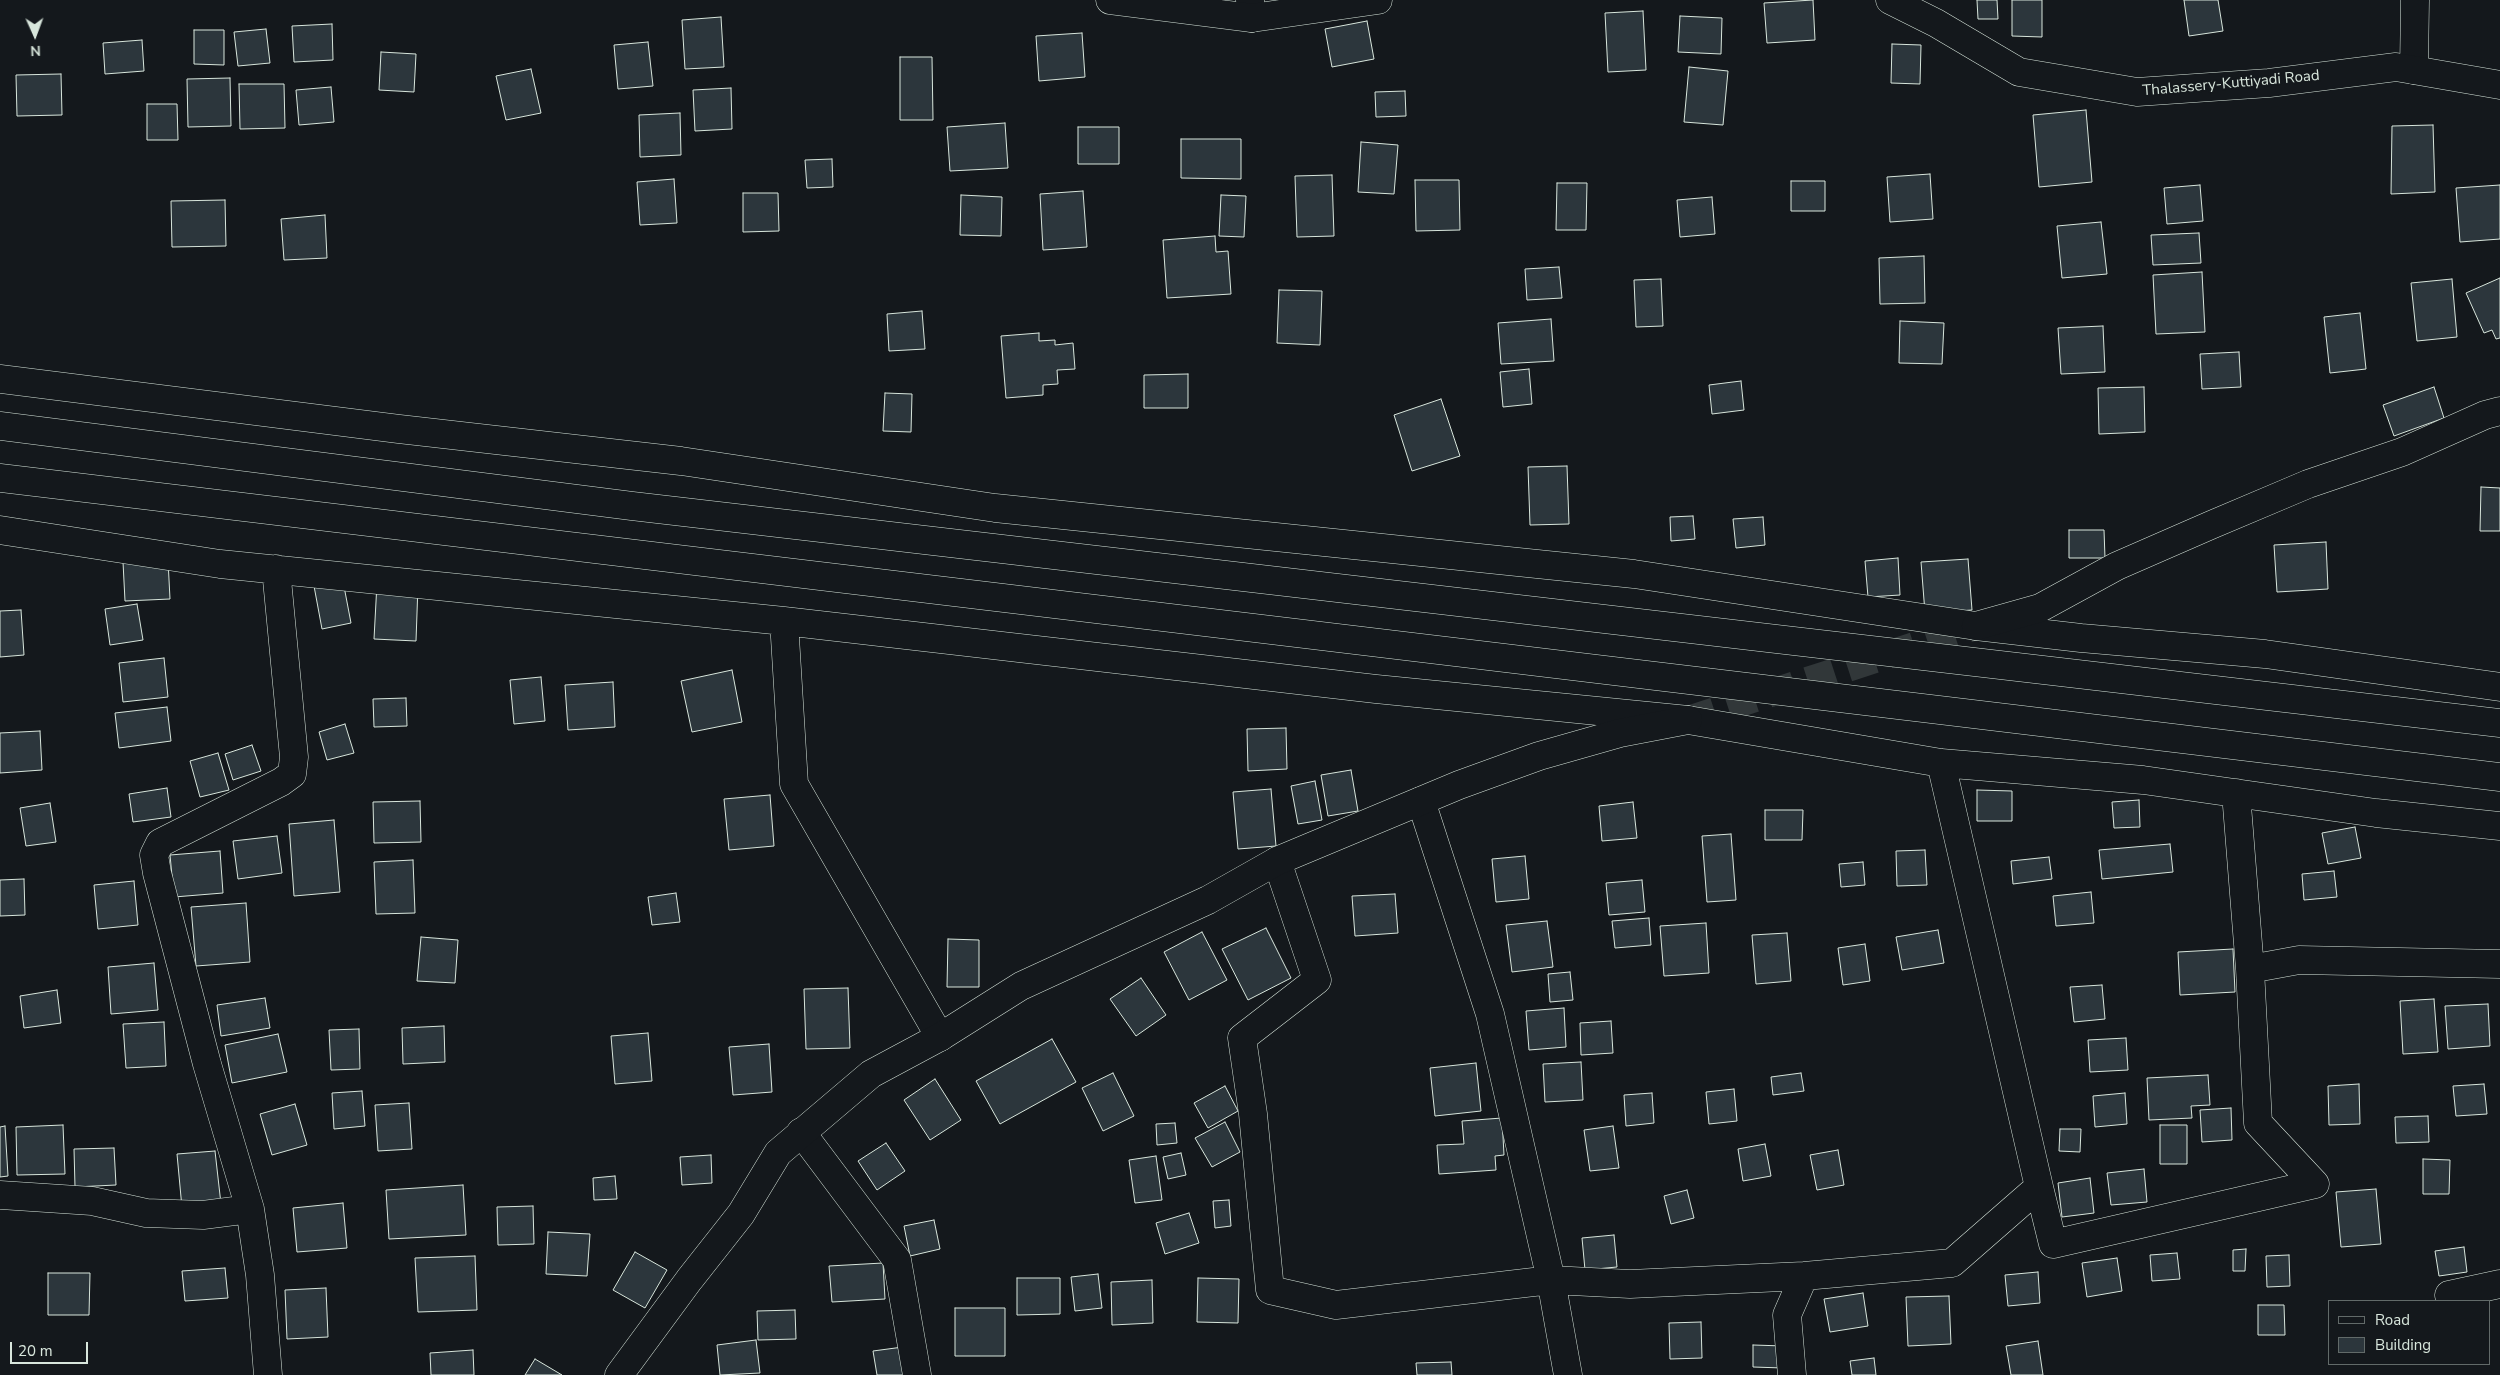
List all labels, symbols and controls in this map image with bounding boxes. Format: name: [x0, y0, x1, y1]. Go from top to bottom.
north arrow: [10, 10, 60, 60]
text: N: [30, 41, 41, 60]
street label: Thalassery-Kuttiyadi Road: [2142, 67, 2320, 101]
legend: [2328, 1300, 2490, 1365]
text: Road: [2375, 1310, 2410, 1330]
scale bar: [12, 1332, 90, 1364]
text: Building: [2375, 1335, 2431, 1355]
text: 20 m: [18, 1341, 53, 1361]

